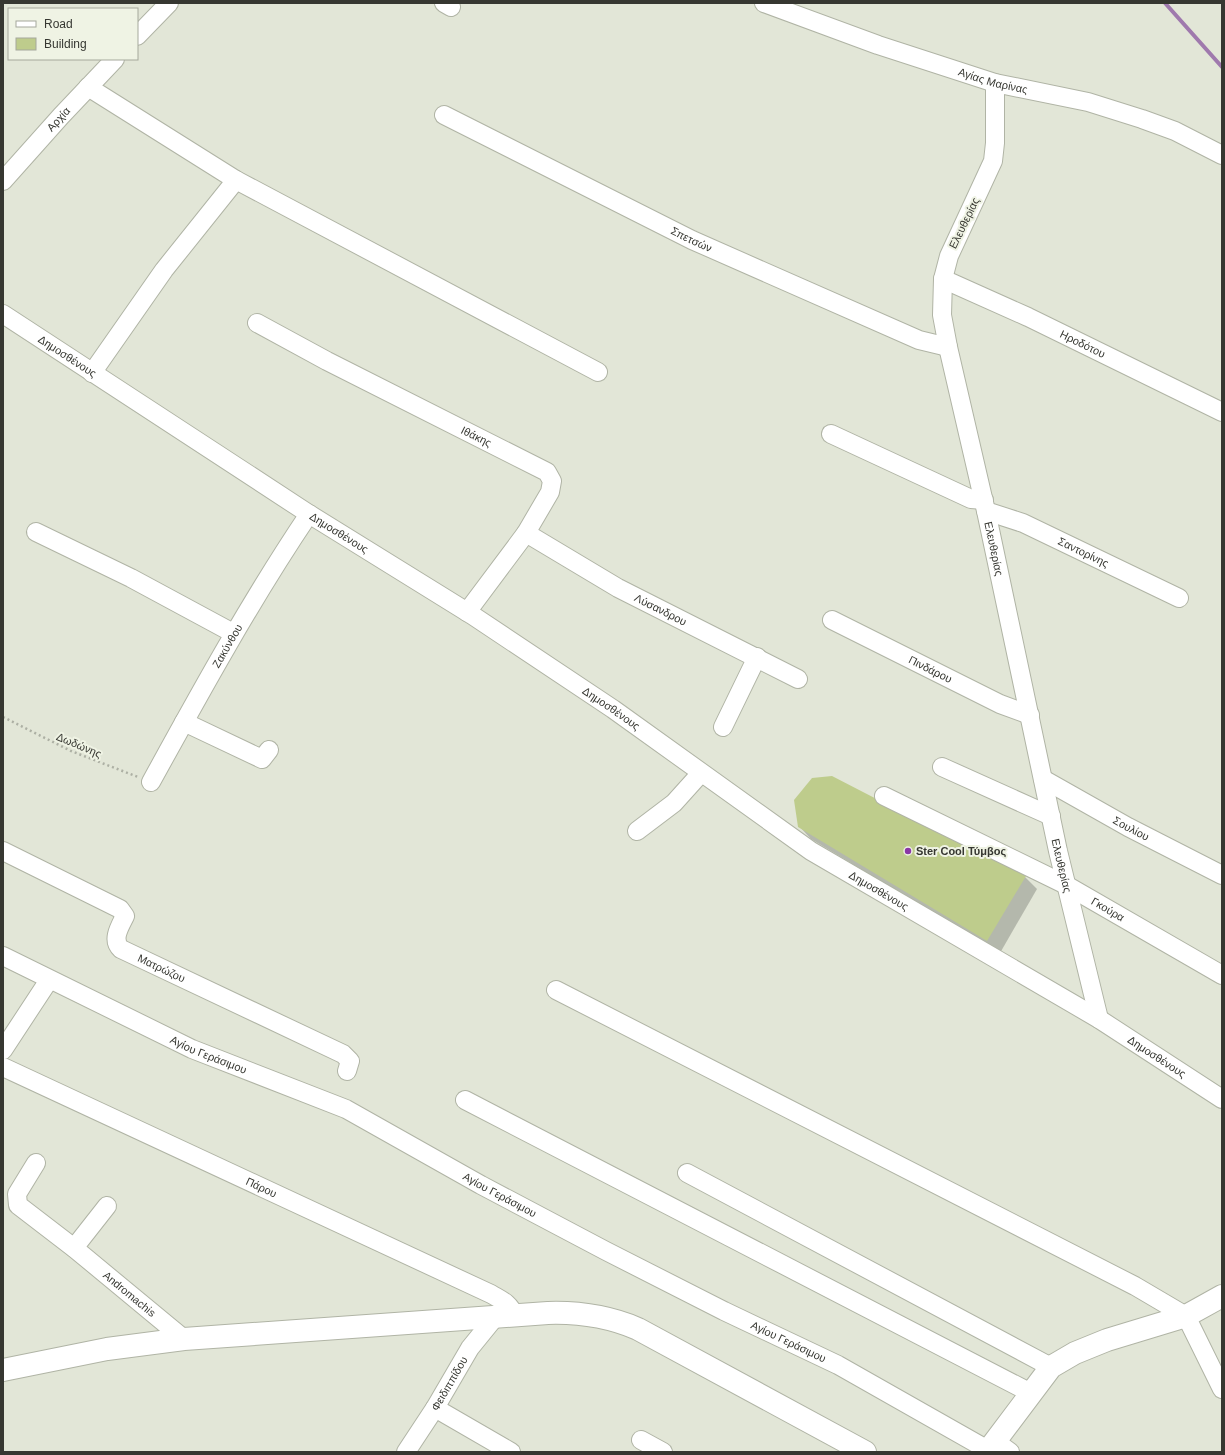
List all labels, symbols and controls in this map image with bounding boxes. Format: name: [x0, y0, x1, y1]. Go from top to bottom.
legend: [8, 8, 138, 60]
text: Road: [44, 17, 73, 31]
text: Building: [44, 37, 87, 51]
street label: Αγίας Μαρίνας: [957, 66, 1029, 96]
street label: Αρχία: [44, 104, 73, 134]
street label: Ελευθερίας: [947, 196, 981, 250]
street label: Σπετσών: [669, 224, 714, 254]
street label: Ηροδότου: [1058, 328, 1107, 360]
street label: Δημοσθένους: [36, 333, 99, 379]
street label: Ιθάκης: [459, 424, 494, 449]
street label: Δημοσθένους: [308, 510, 371, 555]
street label: Ελευθερίας: [982, 520, 1006, 577]
street label: Σαντορίνης: [1056, 535, 1111, 569]
street label: Λύσανδρου: [633, 591, 689, 628]
street label: Ζακύνθου: [210, 622, 245, 670]
street label: Πινδάρου: [907, 653, 954, 685]
street label: Δημοσθένους: [580, 685, 642, 732]
street label: Δωδώνης: [55, 730, 103, 760]
street label: Σουλίου: [1111, 814, 1151, 843]
street label: Ελευθερίας: [1050, 837, 1074, 894]
place label: Ster Cool Τύμβος: [916, 845, 1006, 858]
marker: Ster Cool Τύμβος: [903, 846, 913, 856]
street label: Δημοσθένους: [847, 869, 911, 913]
street label: Γκούρα: [1089, 895, 1127, 924]
street label: Ματρώζου: [136, 952, 187, 984]
street label: Αγίου Γεράσιμου: [168, 1033, 248, 1076]
street label: Δημοσθένους: [1126, 1033, 1188, 1080]
street label: Αγίου Γεράσιμου: [461, 1170, 539, 1219]
street label: Πάρου: [244, 1175, 279, 1200]
street label: Andromachis: [101, 1269, 158, 1319]
street label: Αγίου Γεράσιμου: [749, 1319, 828, 1364]
street label: Φειδιππίδου: [429, 1354, 470, 1413]

